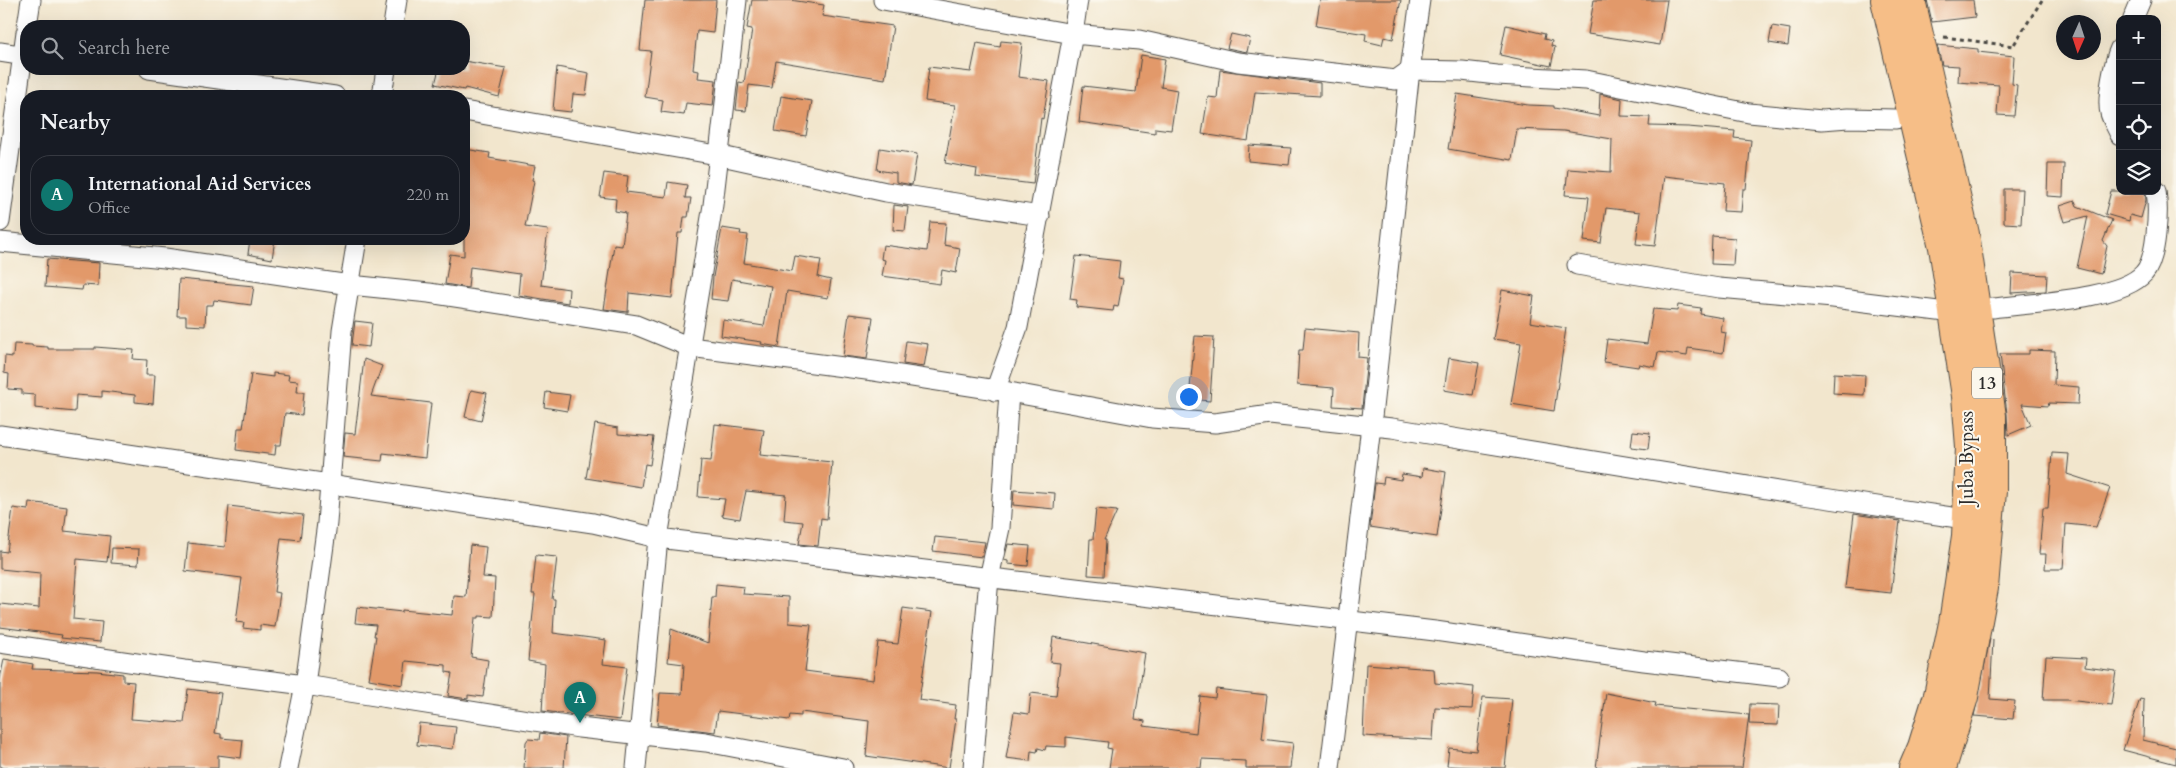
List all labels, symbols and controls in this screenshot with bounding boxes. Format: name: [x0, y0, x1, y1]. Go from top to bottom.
north arrow: [2056, 15, 2101, 60]
map controls: [2116, 15, 2161, 195]
button: +: [2116, 15, 2161, 60]
search box: [20, 20, 470, 75]
icon: search: [38, 34, 66, 62]
text: Search here: [78, 35, 170, 61]
button: −: [2116, 60, 2161, 105]
button: locate: [2116, 105, 2161, 150]
text: Nearby: [40, 108, 111, 137]
button: layers: [2116, 150, 2161, 195]
text: International Aid Services: [88, 171, 311, 197]
text: A: [51, 184, 63, 206]
text: 220 m: [407, 184, 449, 206]
text: Office: [88, 197, 130, 219]
road number: 13: [1972, 368, 2002, 398]
your location: [1176, 384, 1202, 410]
street label: Juba Bypass: [1954, 411, 1980, 508]
pin: A: [564, 682, 596, 723]

